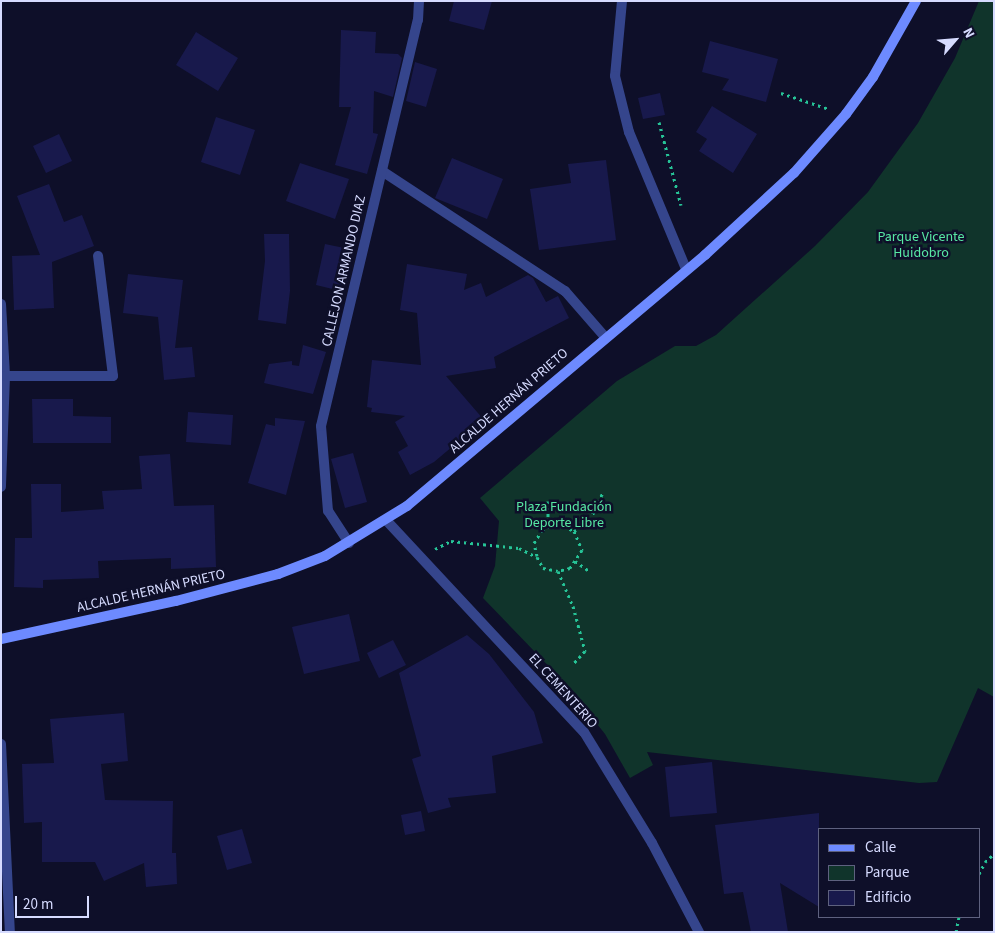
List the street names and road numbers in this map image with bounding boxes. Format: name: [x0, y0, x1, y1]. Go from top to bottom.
street label: CALLEJON ARMANDO DIAZ: [318, 194, 370, 348]
street label: ALCALDE HERNÁN PRIETO: [446, 345, 572, 457]
street label: ALCALDE HERNÁN PRIETO: [75, 566, 227, 616]
street label: EL CEMENTERIO: [525, 650, 601, 732]

